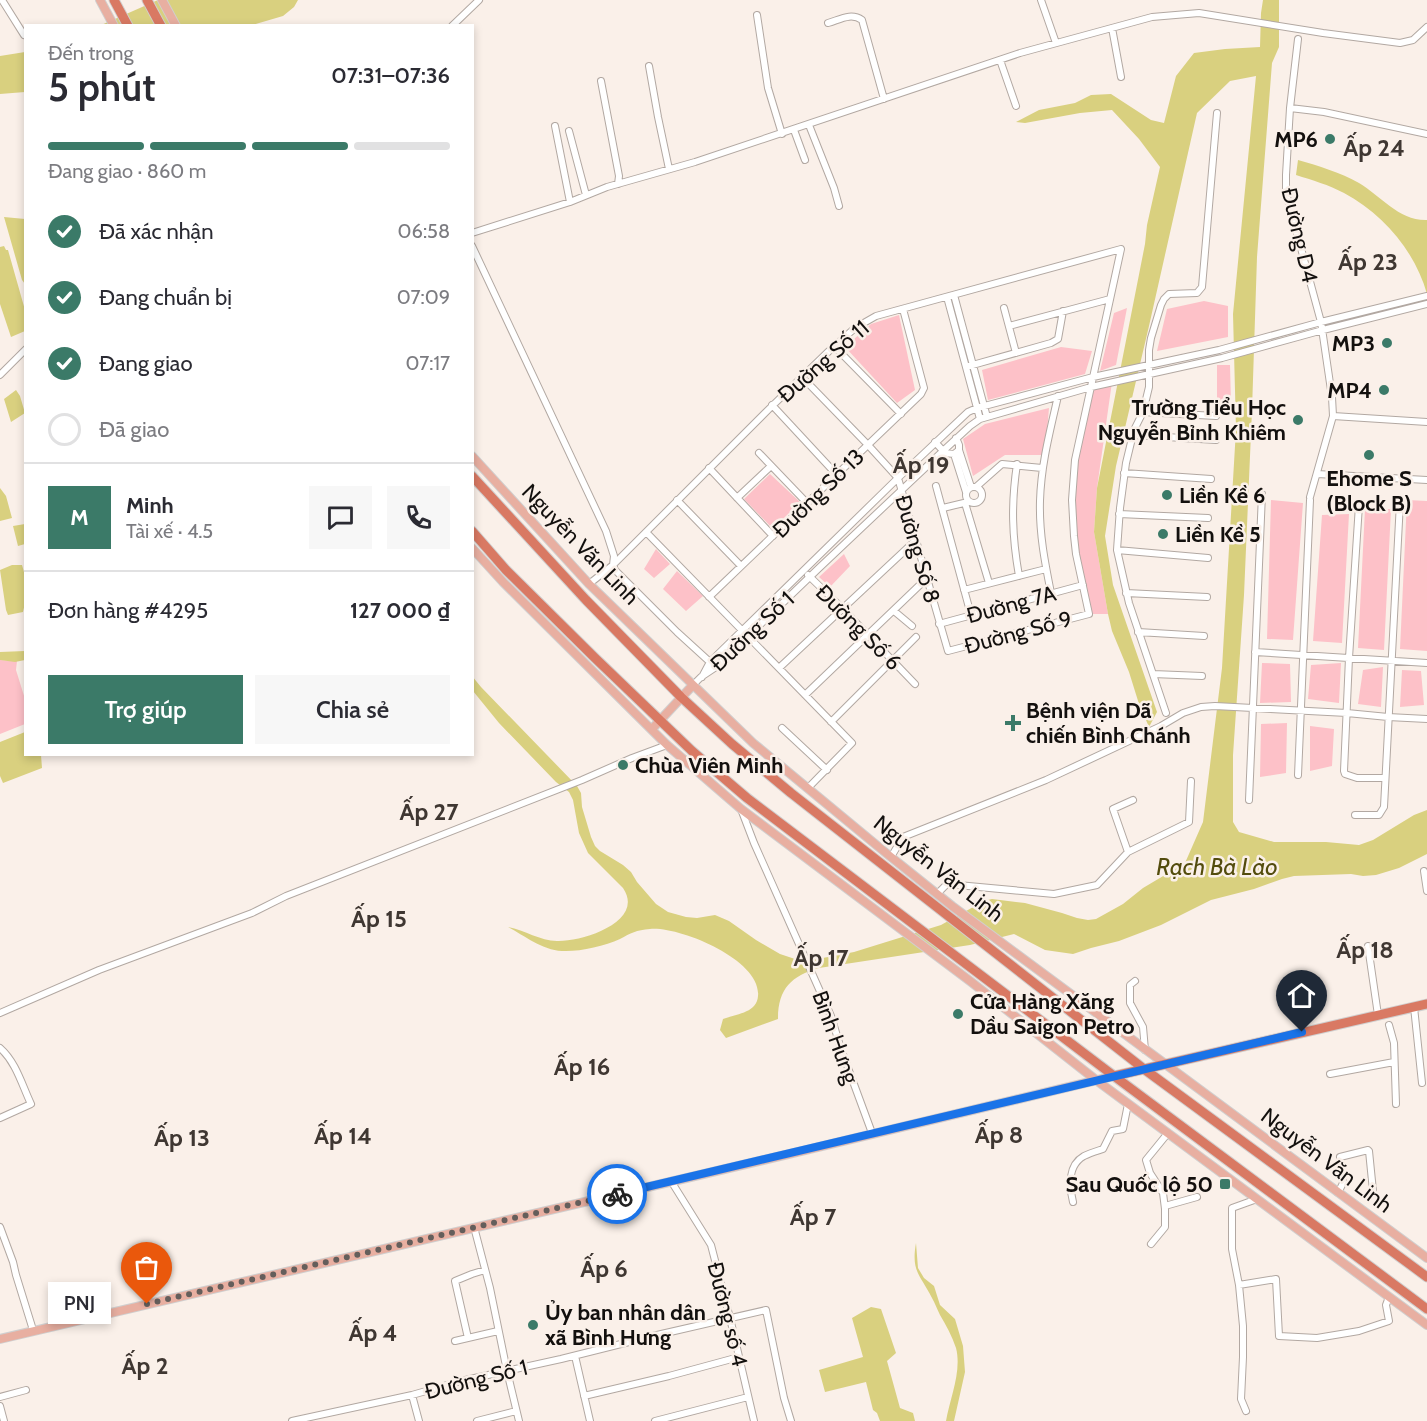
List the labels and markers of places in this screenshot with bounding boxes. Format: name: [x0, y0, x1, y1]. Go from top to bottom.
place label: MP6: [1274, 126, 1318, 153]
marker: MP6: [1323, 132, 1337, 146]
place label: MP3: [1332, 330, 1375, 357]
marker: MP3: [1380, 336, 1394, 350]
place label: MP4: [1327, 377, 1372, 404]
marker: MP4: [1377, 383, 1391, 397]
place label: Trường Tiểu Học Nguyễn Bỉnh Khiêm: [1098, 394, 1286, 446]
marker: Trường Tiểu Học Nguyễn Bỉnh Khiêm: [1291, 413, 1305, 427]
marker: Ehome S (Block B): [1362, 448, 1376, 462]
place label: Ehome S (Block B): [1326, 465, 1412, 517]
place label: Liền Kề 6: [1179, 482, 1265, 509]
marker: Liền Kề 6: [1160, 488, 1174, 502]
place label: Liền Kề 5: [1175, 521, 1261, 548]
marker: Liền Kề 5: [1156, 527, 1170, 541]
place label: Bệnh viện Dã chiến Bình Chánh: [1026, 697, 1191, 749]
marker: Bệnh viện Dã chiến Bình Chánh: [1004, 714, 1022, 732]
place label: Chùa Viên Minh: [635, 752, 783, 779]
marker: Chùa Viên Minh: [616, 758, 630, 772]
pin: [1276, 970, 1327, 1032]
place label: Cửa Hàng Xăng Dầu Saigon Petro: [970, 988, 1135, 1040]
marker: Cửa Hàng Xăng Dầu Saigon Petro: [951, 1007, 965, 1021]
place label: Sau Quốc lộ 50: [1066, 1171, 1213, 1198]
marker: Sau Quốc lộ 50: [1218, 1177, 1232, 1191]
pin: [121, 1242, 172, 1304]
callout: PNJ: [48, 1283, 111, 1325]
place label: Ủy ban nhân dân xã Bình Hưng: [545, 1299, 706, 1351]
marker: Ủy ban nhân dân xã Bình Hưng: [526, 1318, 540, 1332]

